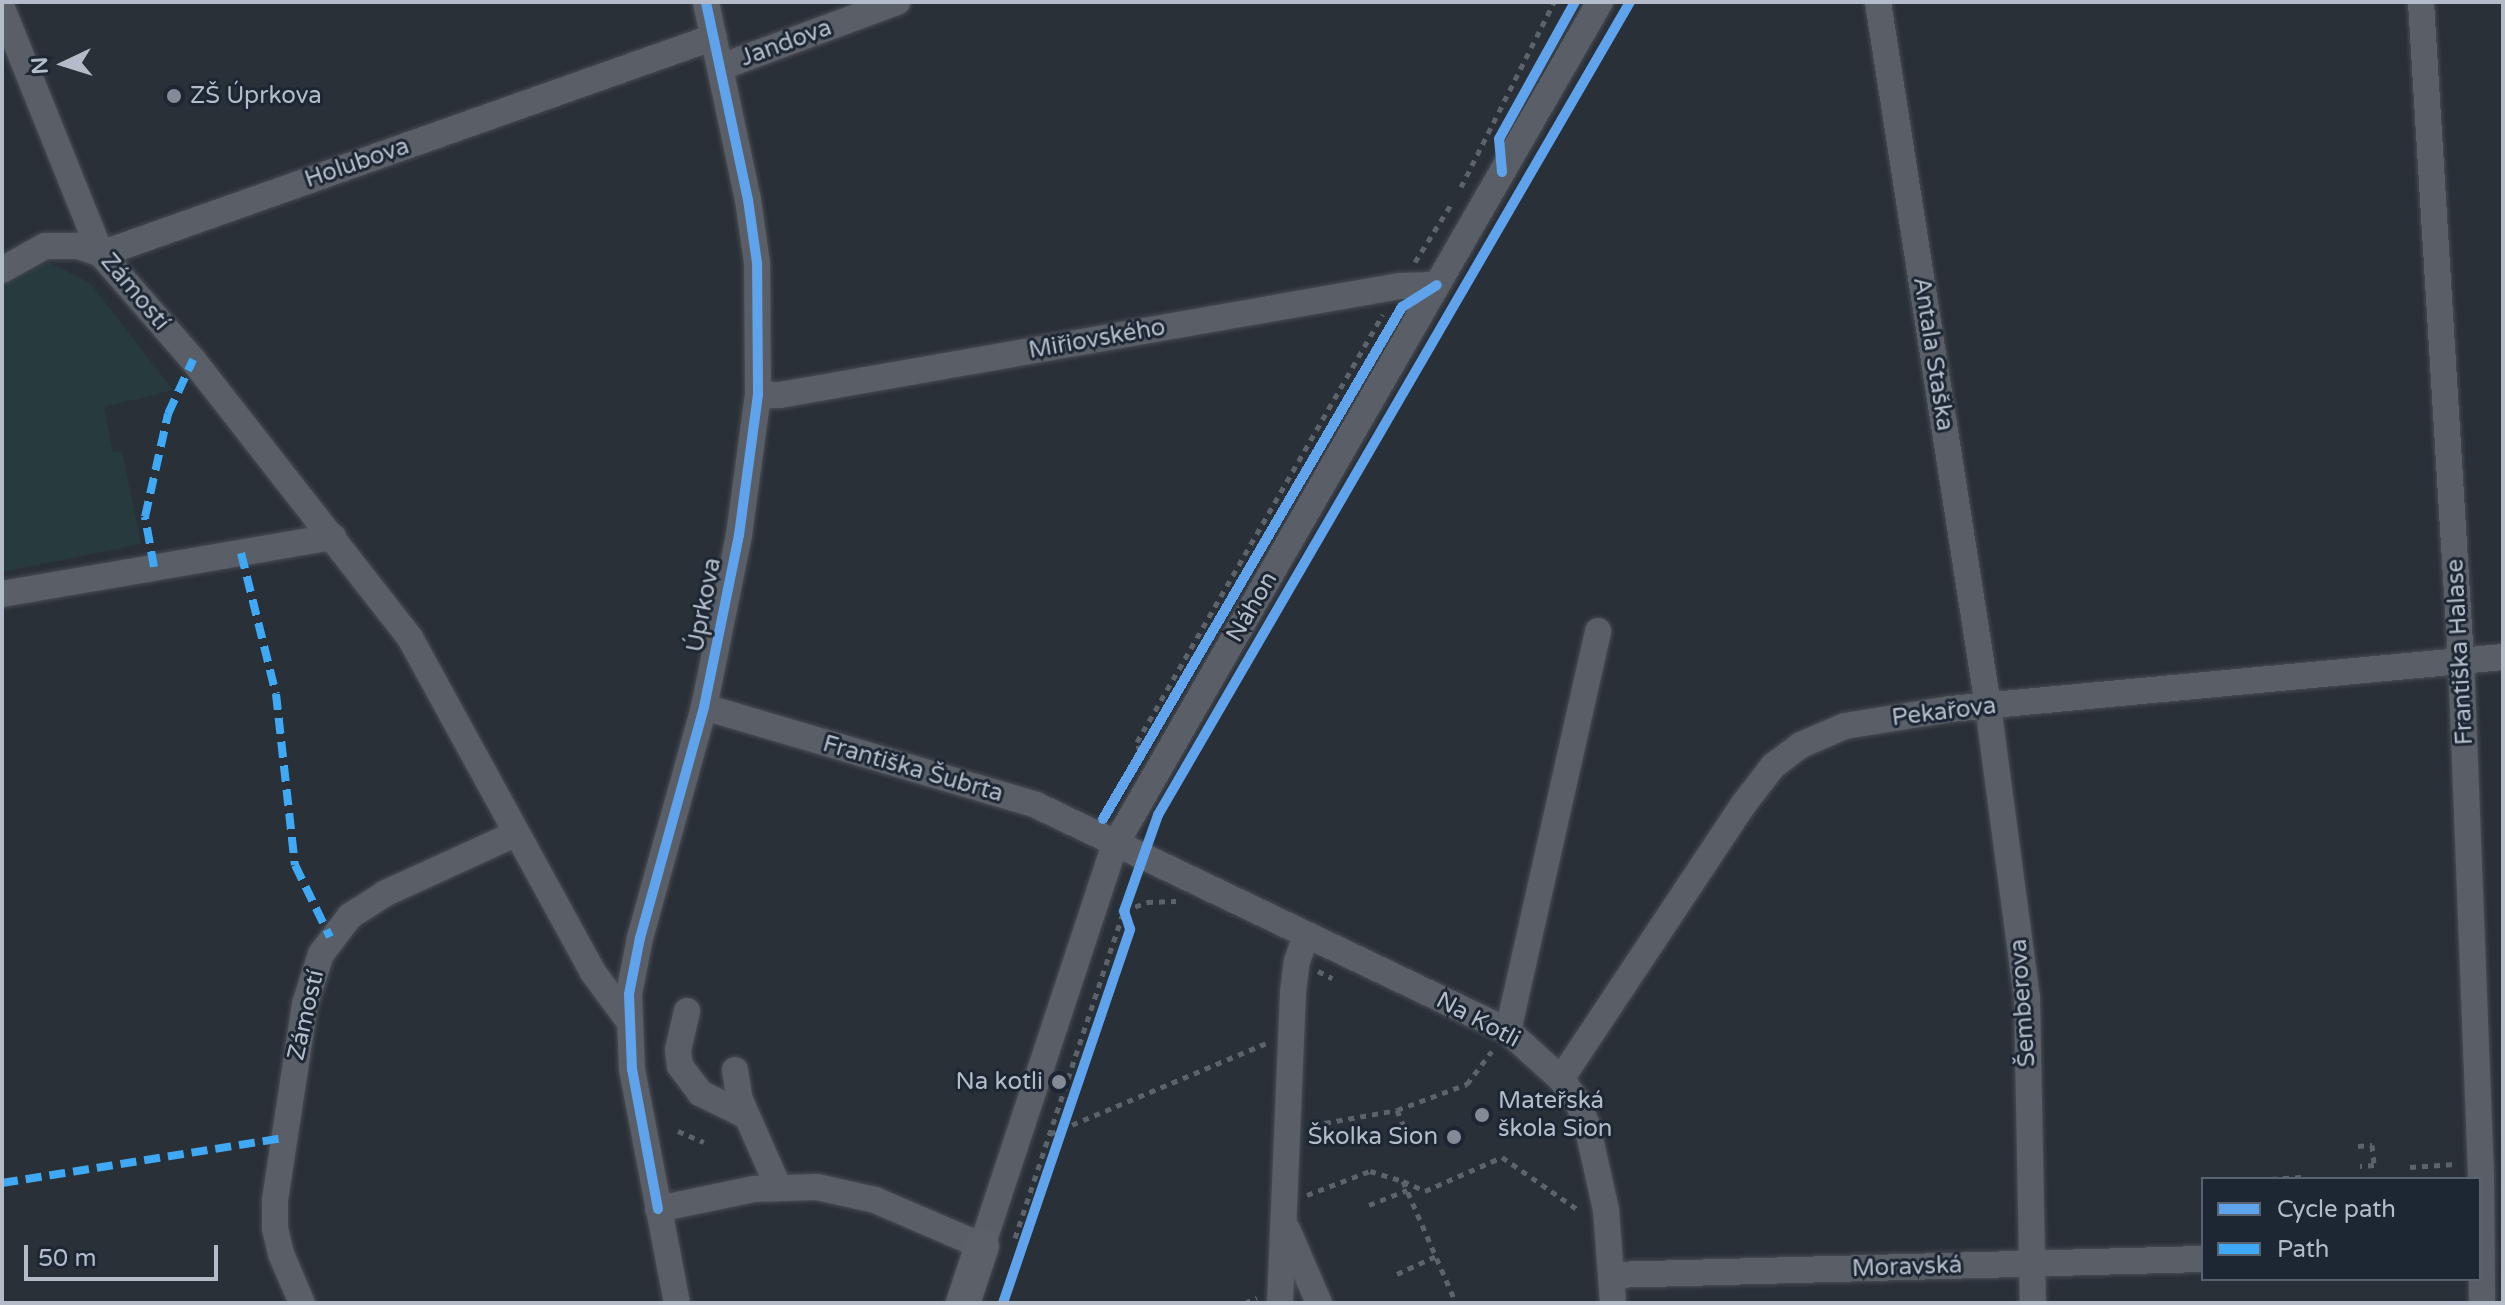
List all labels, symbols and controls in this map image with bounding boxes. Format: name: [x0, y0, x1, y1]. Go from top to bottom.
street label: Jandova: [736, 13, 836, 73]
north arrow: [24, 24, 104, 104]
text: N: [26, 56, 54, 75]
place label: ZŠ Úprkova: [190, 82, 322, 110]
marker: ZŠ Úprkova: [165, 87, 183, 105]
street label: Holubova: [301, 132, 413, 194]
street label: Zámostí: [94, 248, 176, 336]
street label: Antala Staška: [1907, 275, 1959, 433]
street label: Miřiovského: [1026, 313, 1168, 365]
street label: Úprkova: [681, 555, 727, 655]
street label: Františka Halase: [2441, 558, 2479, 746]
street label: Náhon: [1220, 567, 1284, 647]
street label: Pekařova: [1890, 691, 1998, 733]
street label: Františka Šubrta: [819, 729, 1007, 809]
street label: Šemberova: [2004, 938, 2042, 1068]
street label: Zámostí: [282, 967, 330, 1063]
street label: Na Kotli: [1431, 986, 1525, 1054]
place label: Na kotli: [956, 1068, 1043, 1096]
marker: Na kotli: [1050, 1073, 1068, 1091]
place label: Mateřská škola Sion: [1498, 1087, 1612, 1143]
marker: Mateřská škola Sion: [1473, 1106, 1491, 1124]
place label: Školka Sion: [1308, 1123, 1438, 1151]
marker: Školka Sion: [1445, 1128, 1463, 1146]
legend: [2201, 1177, 2481, 1281]
text: Cycle path: [2277, 1195, 2396, 1224]
scale bar: [28, 1229, 222, 1279]
text: Path: [2277, 1235, 2330, 1264]
text: 50 m: [38, 1244, 96, 1273]
street label: Moravská: [1851, 1251, 1963, 1283]

